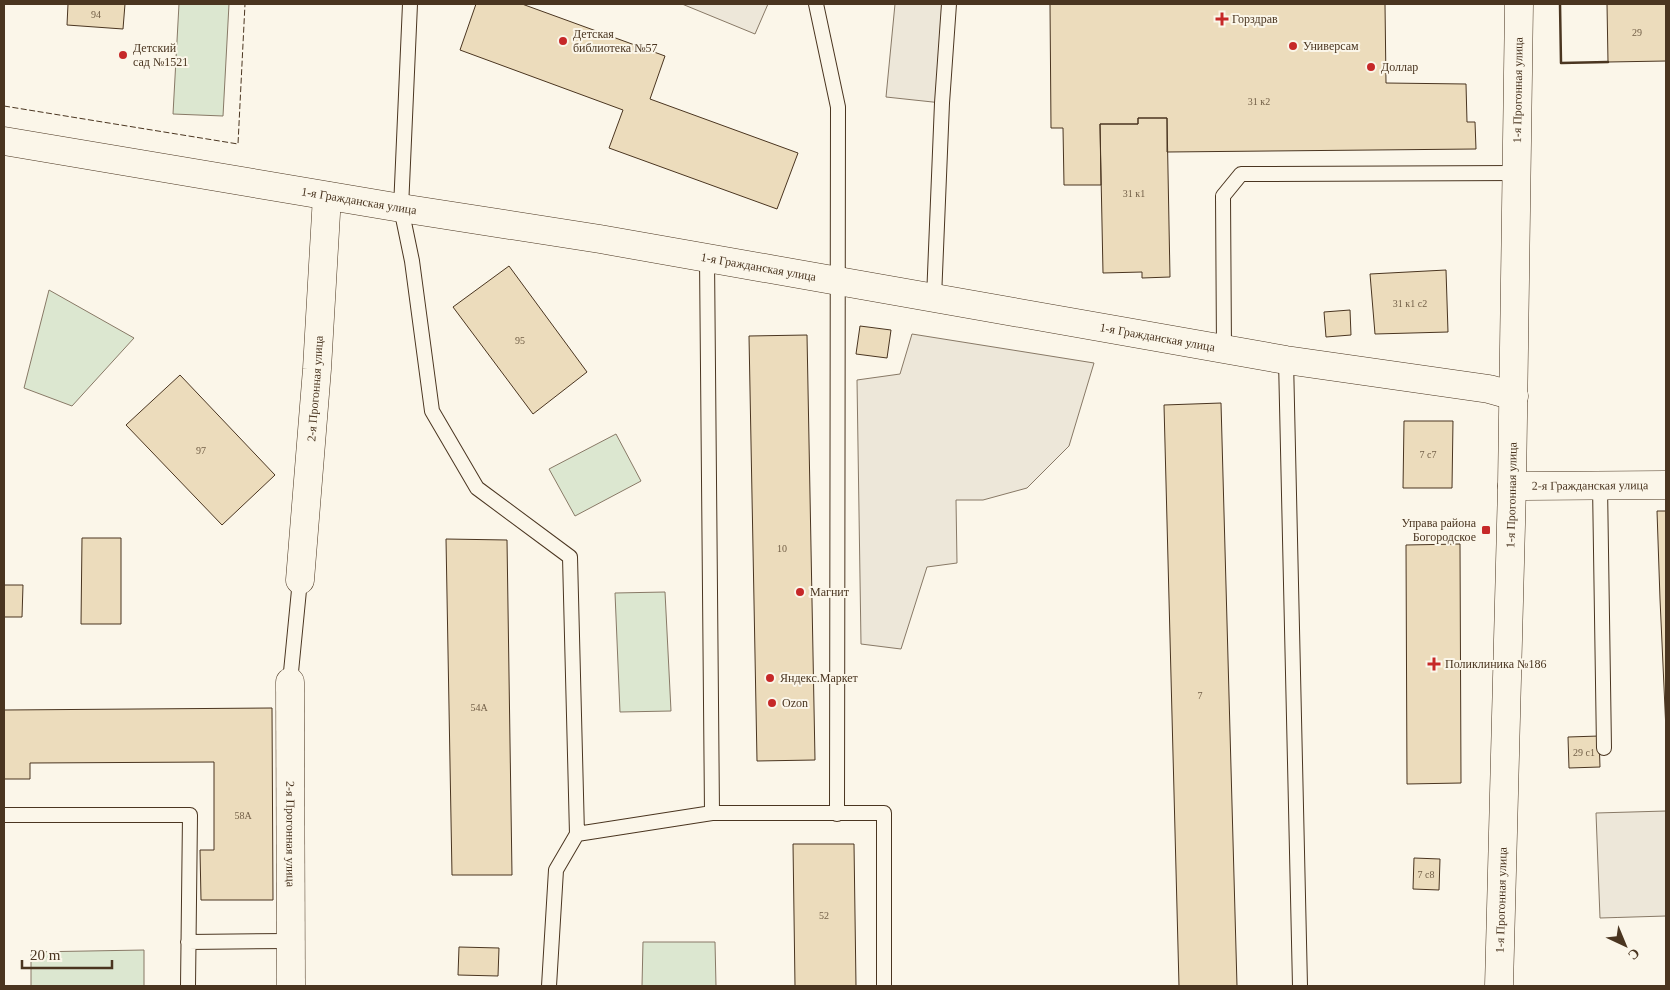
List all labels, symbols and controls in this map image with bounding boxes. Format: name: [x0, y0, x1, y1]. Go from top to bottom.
house number: 94: [91, 9, 101, 20]
place label: Горздрав: [1232, 12, 1278, 26]
marker: Горздрав: [1216, 13, 1228, 25]
place label: Детская библиотека №57: [573, 27, 658, 55]
house number: 29: [1632, 27, 1642, 38]
marker: Детская библиотека №57: [557, 35, 569, 47]
street label: 1-я Прогонная улица: [1510, 36, 1526, 143]
place label: Универсам: [1303, 39, 1359, 53]
marker: Универсам: [1287, 40, 1299, 52]
place label: Детский сад №1521: [133, 41, 188, 69]
marker: Детский сад №1521: [117, 49, 129, 61]
place label: Доллар: [1381, 60, 1418, 74]
marker: Доллар: [1365, 61, 1377, 73]
house number: 31 к2: [1248, 96, 1270, 107]
street label: 1-я Гражданская улица: [300, 184, 418, 217]
house number: 31 к1: [1123, 188, 1145, 199]
street label: 1-я Гражданская улица: [700, 250, 818, 284]
house number: 31 к1 с2: [1393, 298, 1427, 309]
street label: 1-я Гражданская улица: [1099, 320, 1217, 354]
street label: 2-я Прогонная улица: [304, 335, 326, 442]
house number: 95: [515, 335, 525, 346]
street label: 1-я Прогонная улица: [1503, 441, 1520, 548]
house number: 97: [196, 445, 206, 456]
house number: 7 с7: [1420, 449, 1436, 460]
street label: 2-я Гражданская улица: [1532, 478, 1649, 493]
place label: Управа района Богородское: [1401, 516, 1477, 544]
marker: Управа района Богородское: [1480, 524, 1492, 536]
house number: 10: [777, 543, 787, 554]
place label: Магнит: [810, 585, 850, 599]
marker: Магнит: [794, 586, 806, 598]
marker: Поликлиника №186: [1427, 657, 1441, 671]
place label: Поликлиника №186: [1445, 657, 1546, 671]
place label: Яндекс.Маркет: [780, 671, 859, 685]
marker: Яндекс.Маркет: [764, 672, 776, 684]
house number: 7: [1198, 690, 1203, 701]
place label: Ozon: [782, 696, 808, 710]
marker: Ozon: [766, 697, 778, 709]
house number: 54А: [470, 702, 488, 713]
house number: 29 c1: [1573, 747, 1595, 758]
street label: 2-я Прогонная улица: [283, 781, 298, 888]
house number: 58А: [234, 810, 252, 821]
street label: 1-я Прогонная улица: [1493, 846, 1510, 953]
house number: 7 с8: [1418, 869, 1434, 880]
house number: 52: [819, 910, 829, 921]
north arrow: [1600, 920, 1650, 970]
scale bar: [22, 938, 112, 970]
text: С: [1625, 945, 1643, 963]
text: 20 m: [30, 947, 61, 963]

